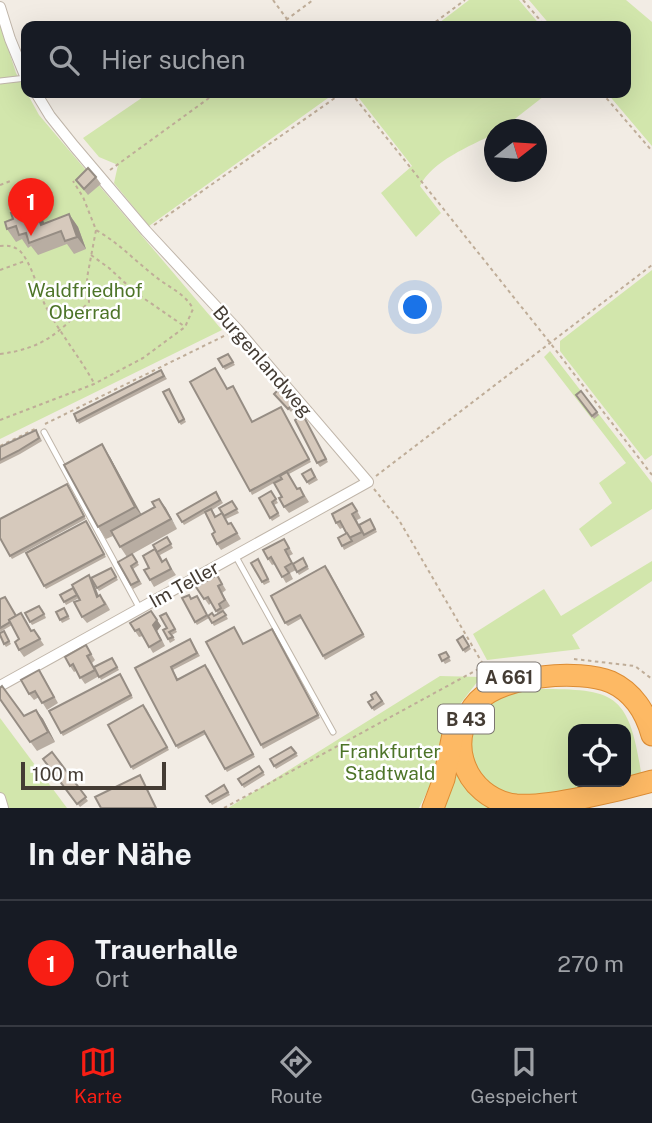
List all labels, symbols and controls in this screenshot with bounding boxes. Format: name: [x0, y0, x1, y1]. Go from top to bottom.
search box: [21, 21, 631, 98]
icon: search: [45, 41, 83, 79]
text: Hier suchen: [101, 44, 246, 75]
north arrow: [484, 119, 547, 182]
pin: 1: [8, 178, 54, 236]
park label: Waldfriedhof Oberrad: [27, 279, 143, 323]
your location: [398, 290, 432, 324]
street label: Burgenlandweg: [209, 301, 317, 421]
street label: Im Teller: [145, 556, 223, 612]
road number: A 661: [477, 662, 540, 692]
road number: B 43: [438, 704, 494, 734]
map controls: [568, 724, 631, 787]
button: locate: [568, 724, 631, 787]
park label: Frankfurter Stadtwald: [339, 740, 441, 784]
scale bar: [21, 759, 166, 791]
text: 100 m: [32, 763, 84, 785]
text: In der Nähe: [28, 836, 192, 872]
text: Trauerhalle: [95, 934, 238, 965]
text: 1: [46, 950, 56, 977]
text: 270 m: [557, 950, 624, 977]
text: Ort: [95, 965, 129, 992]
tab: Karte: [74, 1043, 122, 1107]
tab: Route: [270, 1043, 323, 1107]
tab: Gespeichert: [471, 1043, 578, 1107]

